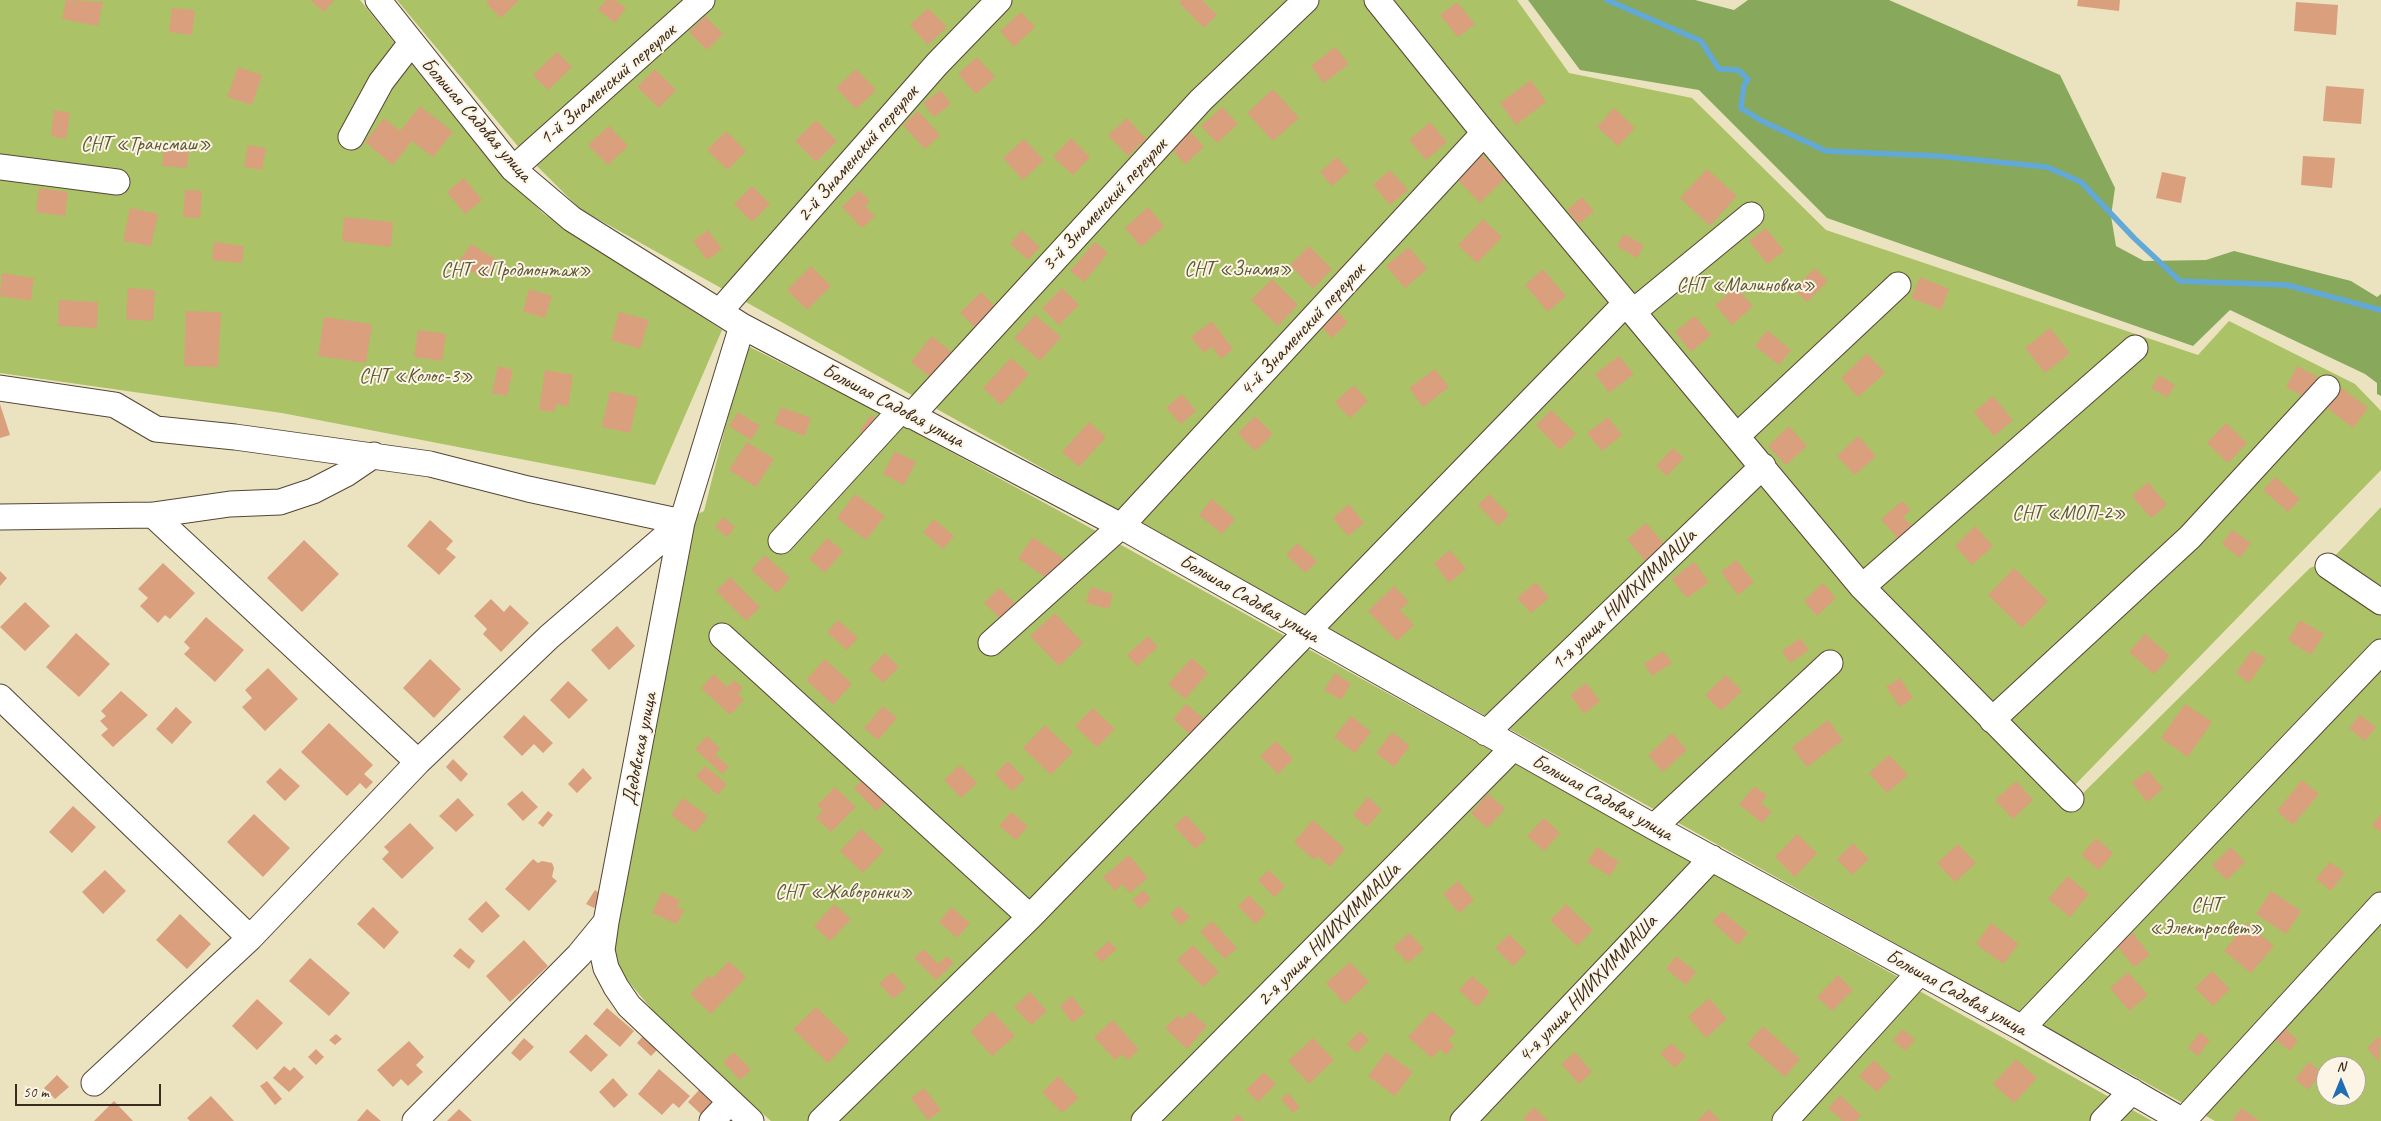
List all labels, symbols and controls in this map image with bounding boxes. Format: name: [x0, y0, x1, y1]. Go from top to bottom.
street label: 1-й Знаменский переулок: [535, 19, 681, 151]
street label: Большая Садовая улица: [415, 53, 537, 187]
street label: 2-й Знаменский переулок: [792, 81, 924, 227]
park label: СНТ «Трансмаш»: [81, 133, 211, 157]
street label: 3-й Знаменский переулок: [1037, 134, 1173, 276]
park label: СНТ «Знамя»: [1184, 258, 1292, 282]
park label: СНТ «Продмонтаж»: [441, 259, 591, 283]
street label: 4-й Знаменский переулок: [1235, 259, 1371, 401]
park label: СНТ «Малиновка»: [1677, 274, 1815, 298]
street label: Большая Садовая улица: [818, 359, 968, 453]
park label: СНТ «Колос-3»: [359, 365, 473, 389]
park label: СНТ «МОП-2»: [2012, 502, 2126, 526]
street label: 1-я улица НИИХИММАШа: [1546, 524, 1702, 676]
street label: Большая Садовая улица: [1175, 549, 1323, 649]
street label: Дедовская улица: [617, 691, 663, 807]
street label: Большая Садовая улица: [1528, 749, 1676, 847]
street label: 2-я улица НИИХИММАШа: [1252, 858, 1406, 1012]
park label: СНТ «Жаворонки»: [775, 881, 913, 905]
park label: СНТ «Электросвет»: [2149, 894, 2263, 941]
street label: 4-я улица НИИХИММАШа: [1513, 910, 1663, 1068]
street label: Большая Садовая улица: [1882, 944, 2030, 1042]
north arrow: [2316, 1056, 2366, 1106]
text: N: [2337, 1058, 2345, 1075]
scale bar: [18, 1074, 164, 1106]
text: 50 m: [23, 1083, 49, 1102]

